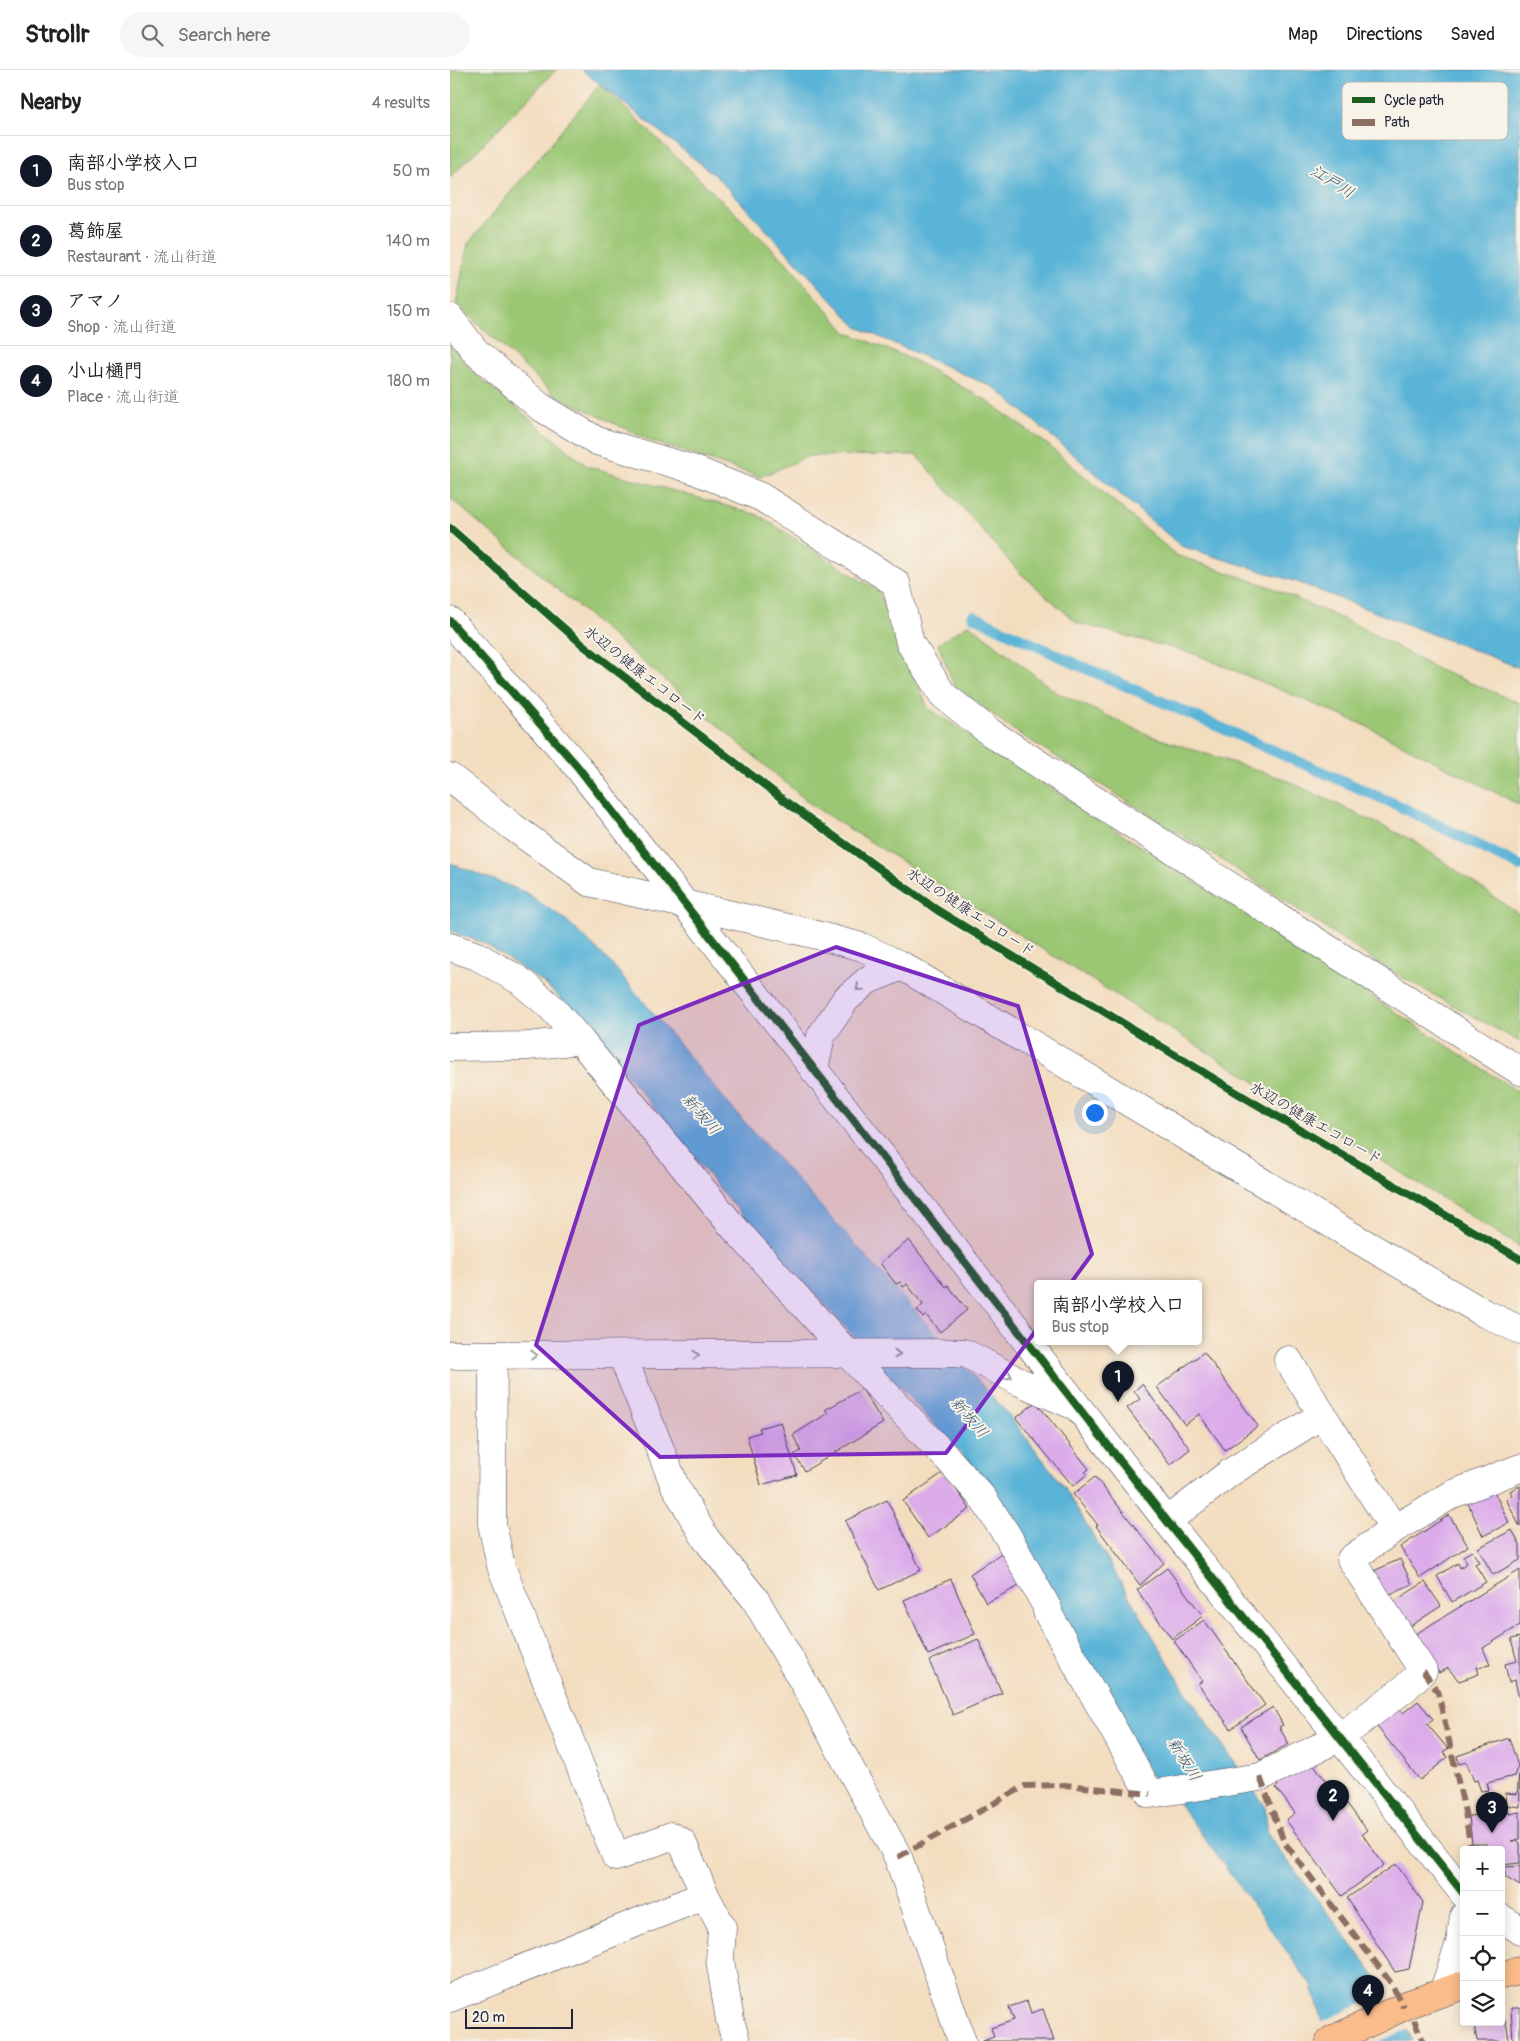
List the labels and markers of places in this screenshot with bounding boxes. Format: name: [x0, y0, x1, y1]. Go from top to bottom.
pin: 1: [1102, 1361, 1134, 1402]
pin: 2: [1317, 1780, 1349, 1821]
pin: 3: [1476, 1792, 1508, 1833]
pin: 4: [1352, 1975, 1384, 2016]

